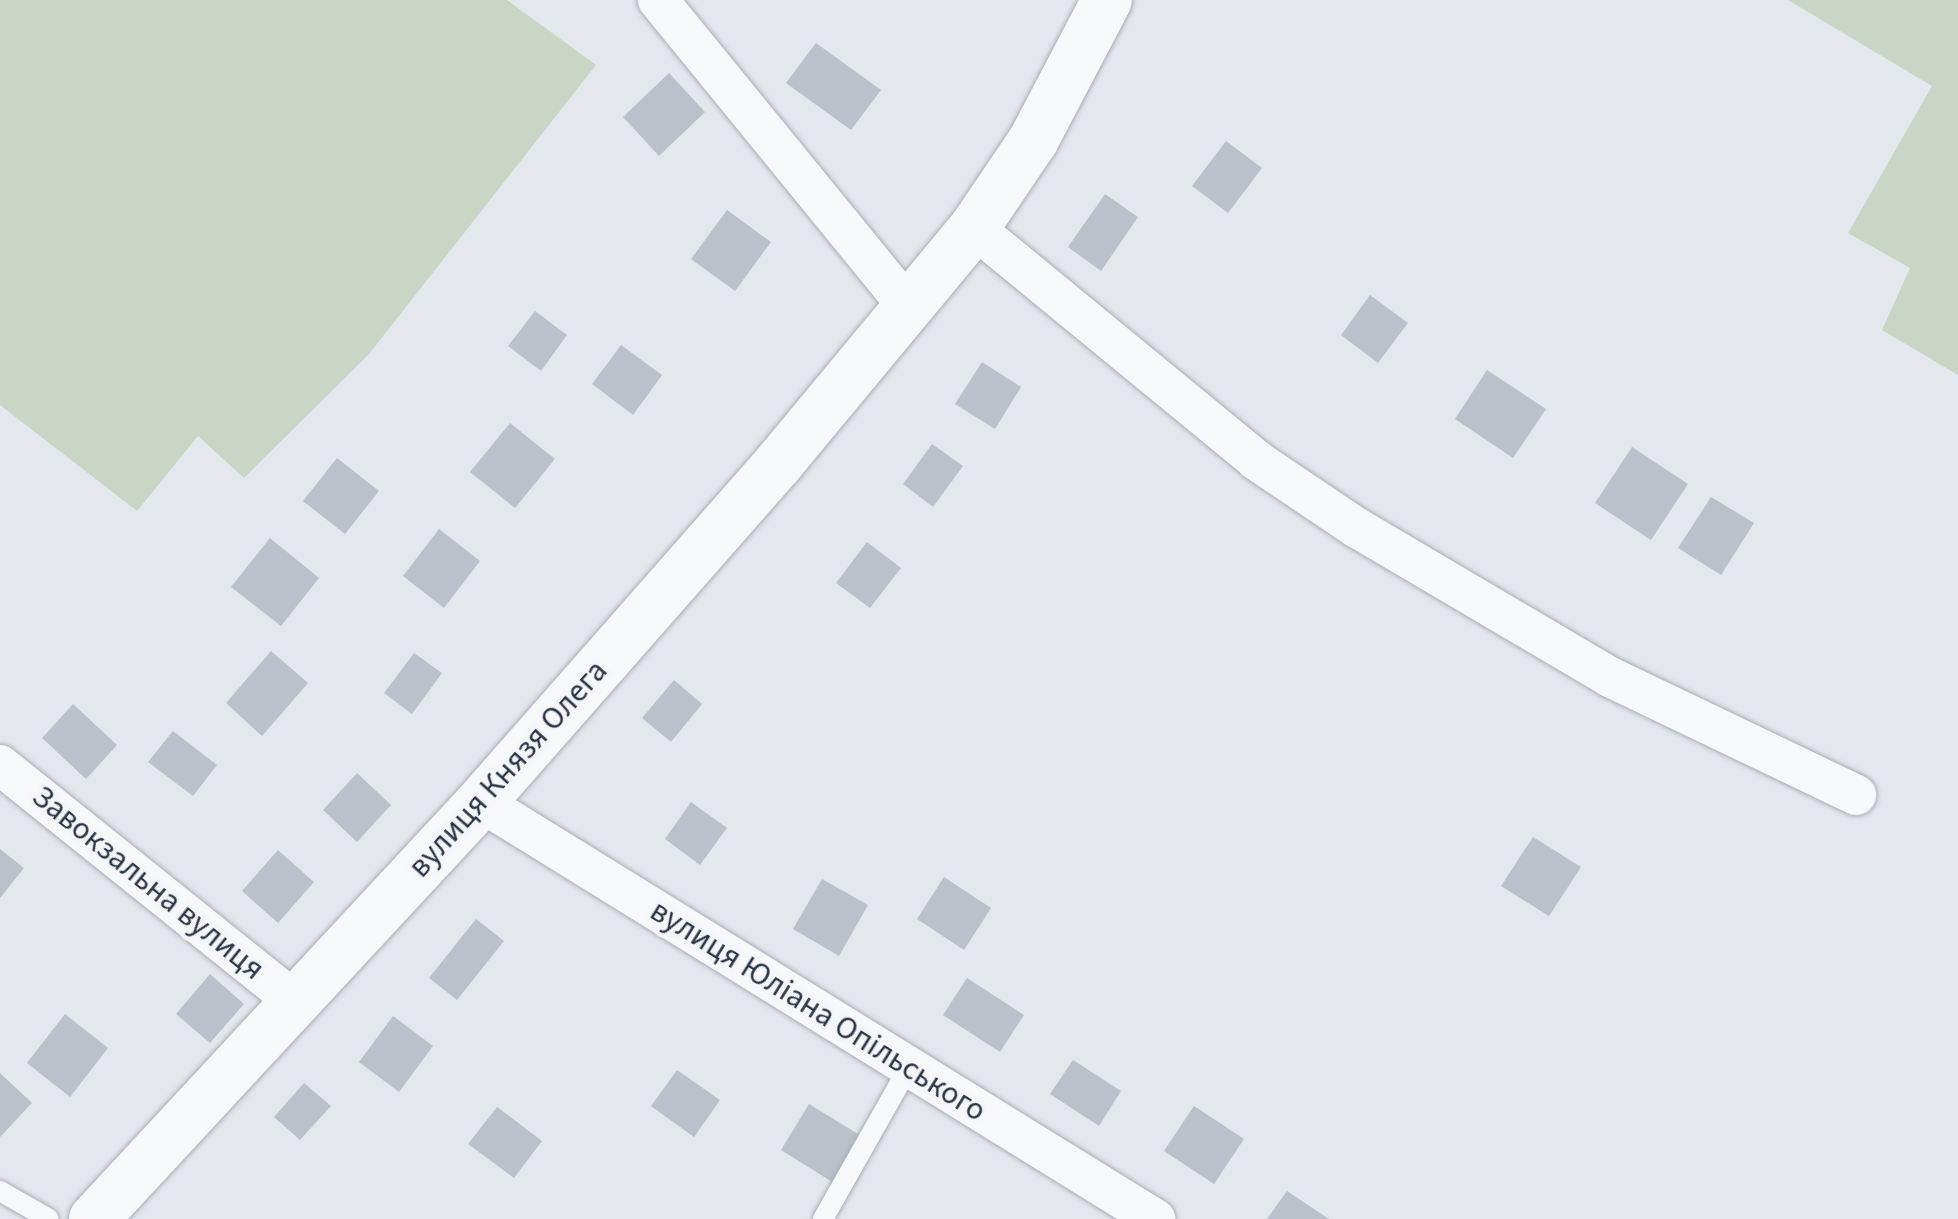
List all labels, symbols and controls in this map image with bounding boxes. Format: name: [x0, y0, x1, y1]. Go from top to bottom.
street label: вулиця Князя Олега: [400, 652, 616, 886]
street label: Завокзальна вулиця: [24, 778, 272, 988]
street label: вулиця Юліана Опільського: [643, 892, 993, 1130]

